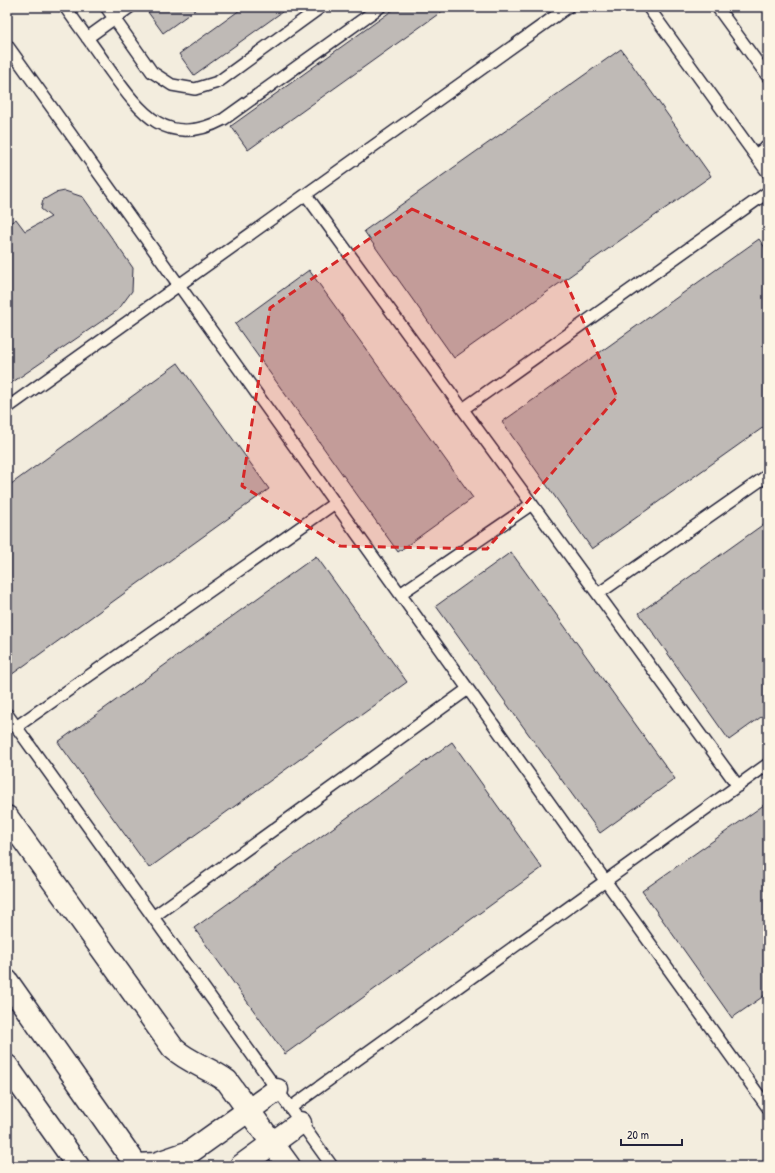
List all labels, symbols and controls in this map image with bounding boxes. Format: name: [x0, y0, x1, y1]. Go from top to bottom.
scale bar: [621, 1121, 682, 1147]
text: 20 m: [627, 1126, 649, 1143]

